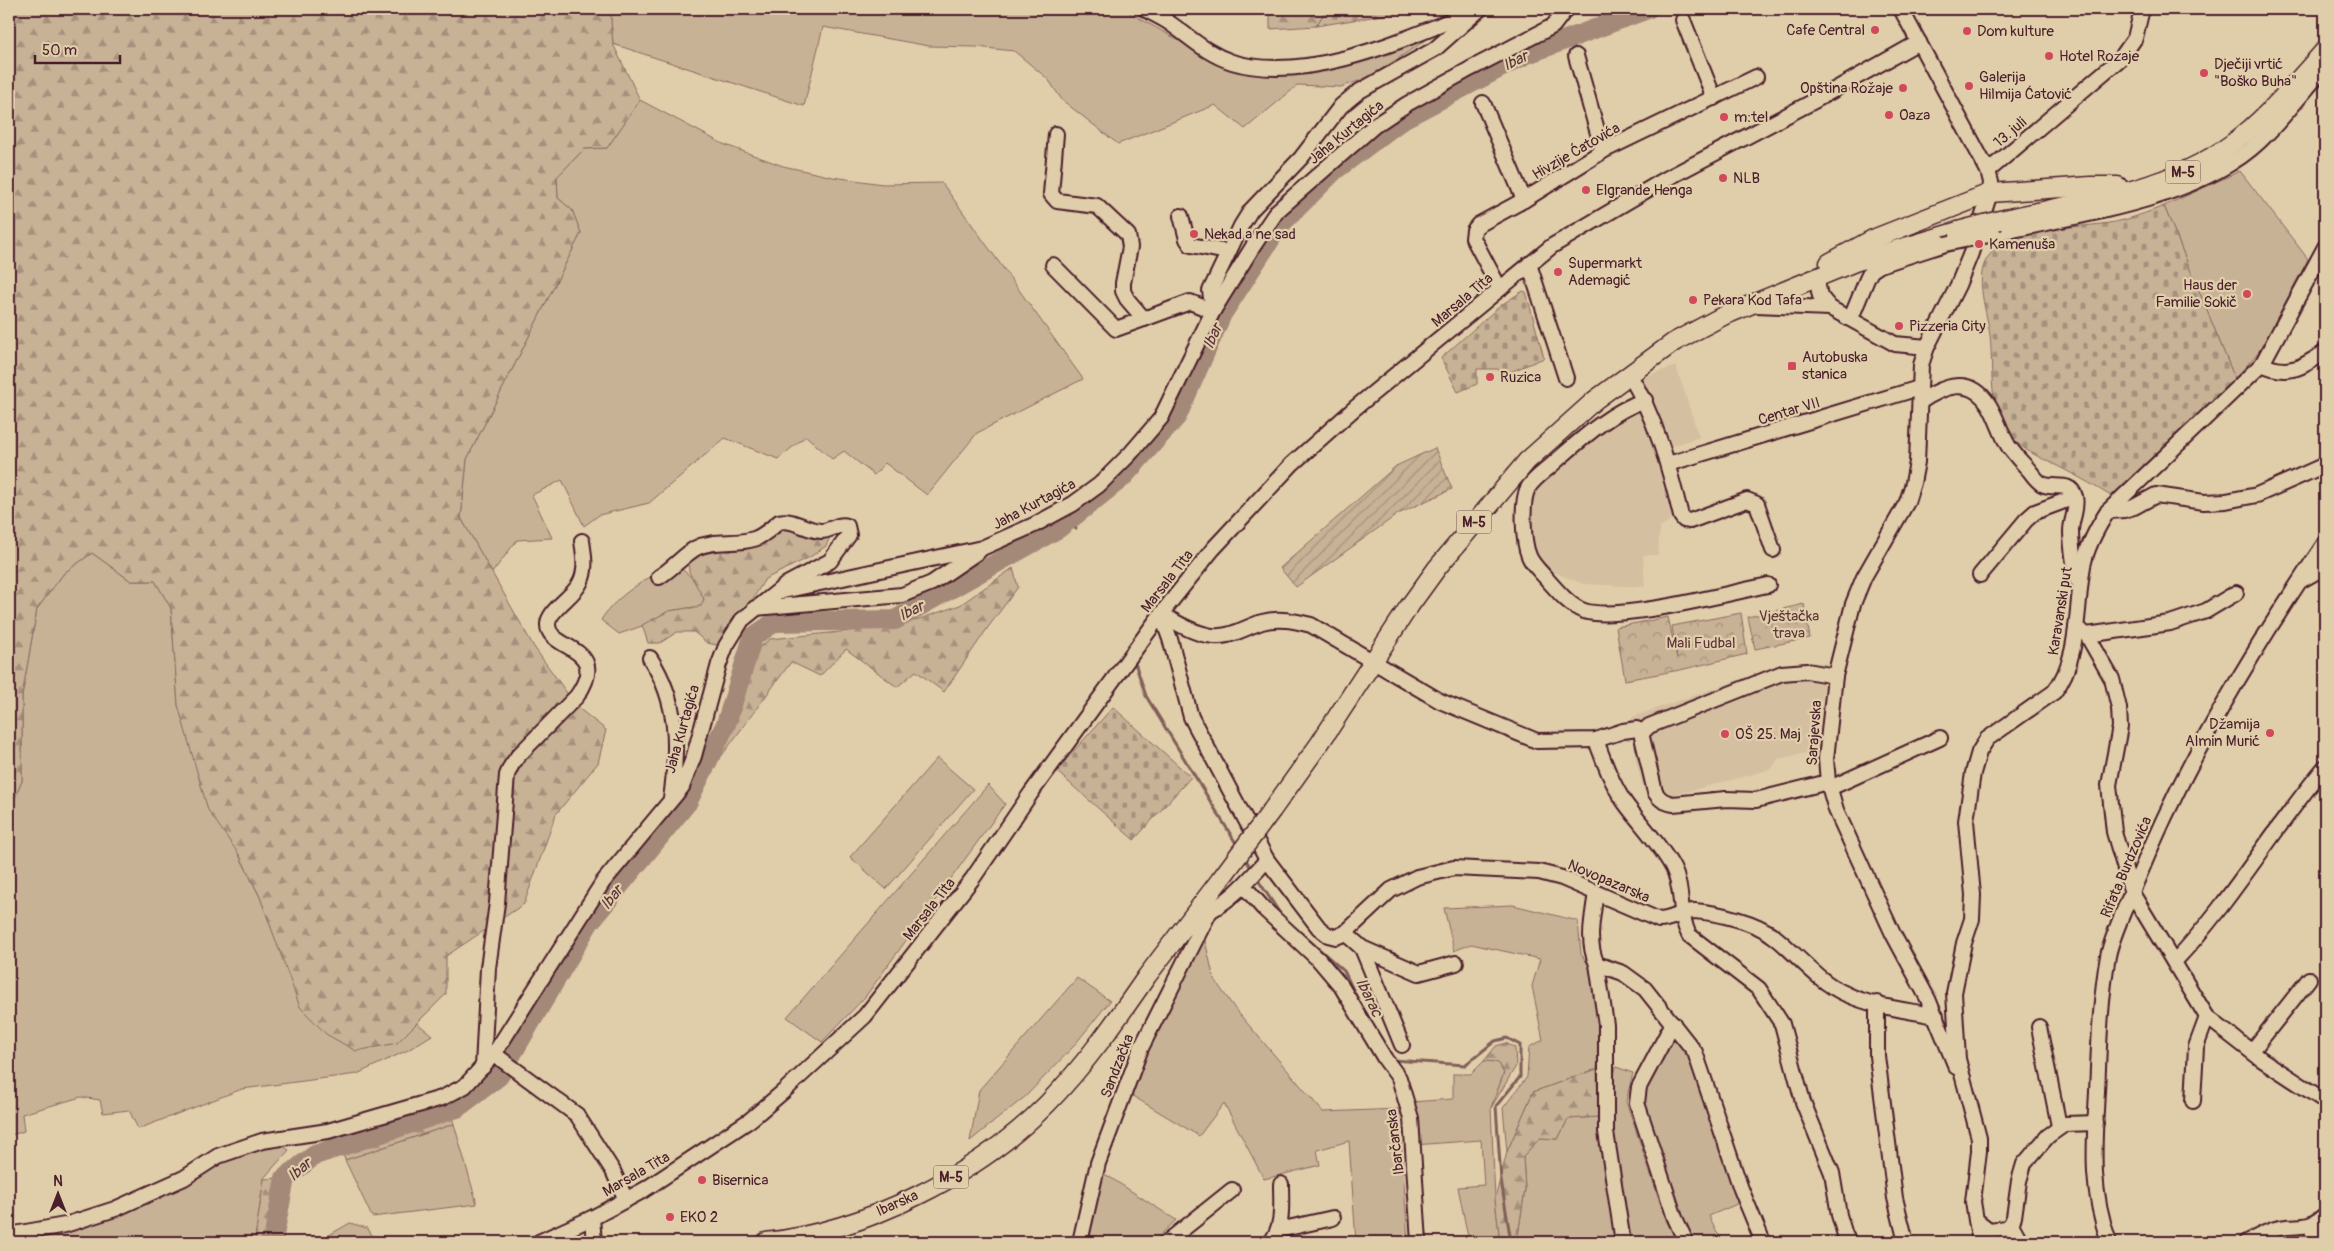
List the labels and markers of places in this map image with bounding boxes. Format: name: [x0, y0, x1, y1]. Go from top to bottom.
place label: Cafe Central: [1786, 21, 1865, 40]
place label: Dom kulture: [1977, 22, 2055, 41]
marker: Cafe Central: [1869, 24, 1881, 36]
marker: Dom kulture: [1961, 25, 1973, 37]
place label: Hotel Rozaje: [2059, 47, 2140, 66]
marker: Hotel Rozaje: [2043, 50, 2055, 62]
place label: Dječiji vrtić "Boško Buha": [2214, 55, 2297, 91]
marker: Dječiji vrtić "Boško Buha": [2198, 67, 2210, 79]
place label: Galerija Hilmija Ćatović: [1979, 68, 2072, 104]
place label: Opština Rožaje: [1800, 79, 1894, 98]
marker: Galerija Hilmija Ćatović: [1963, 80, 1975, 92]
marker: Opština Rožaje: [1897, 82, 1909, 94]
place label: Oaza: [1899, 106, 1930, 125]
place label: m:tel: [1734, 108, 1768, 127]
marker: Oaza: [1883, 109, 1895, 121]
marker: m:tel: [1718, 111, 1730, 123]
place label: NLB: [1733, 169, 1760, 188]
marker: NLB: [1717, 172, 1729, 184]
place label: Elgrande Henga: [1596, 181, 1692, 200]
marker: Elgrande Henga: [1580, 184, 1592, 196]
place label: Nekad a ne sad: [1204, 225, 1296, 244]
marker: Nekad a ne sad: [1188, 228, 1200, 240]
place label: Kamenuša: [1989, 235, 2055, 254]
marker: Kamenuša: [1973, 238, 1985, 250]
place label: Supermarkt Ademagić: [1568, 254, 1643, 290]
marker: Supermarkt Ademagić: [1552, 266, 1564, 278]
place label: Haus der Familie Sokič: [2156, 276, 2238, 312]
marker: Haus der Familie Sokič: [2241, 288, 2253, 300]
place label: Pekara Kod Tafa: [1703, 291, 1802, 310]
marker: Pekara Kod Tafa: [1687, 294, 1699, 306]
place label: Pizzeria City: [1909, 317, 1986, 336]
marker: Pizzeria City: [1893, 320, 1905, 332]
place label: Autobuska stanica: [1802, 348, 1868, 384]
marker: Autobuska stanica: [1786, 360, 1798, 372]
place label: Ruzica: [1500, 368, 1541, 387]
marker: Ruzica: [1484, 371, 1496, 383]
place label: Džamija Almin Murić: [2185, 715, 2260, 751]
place label: OŠ 25. Maj: [1735, 725, 1801, 744]
marker: Džamija Almin Murić: [2264, 727, 2276, 739]
marker: OŠ 25. Maj: [1719, 728, 1731, 740]
place label: Bisernica: [712, 1171, 768, 1190]
marker: Bisernica: [696, 1174, 708, 1186]
place label: EKO 2: [680, 1208, 718, 1227]
marker: EKO 2: [664, 1211, 676, 1223]

